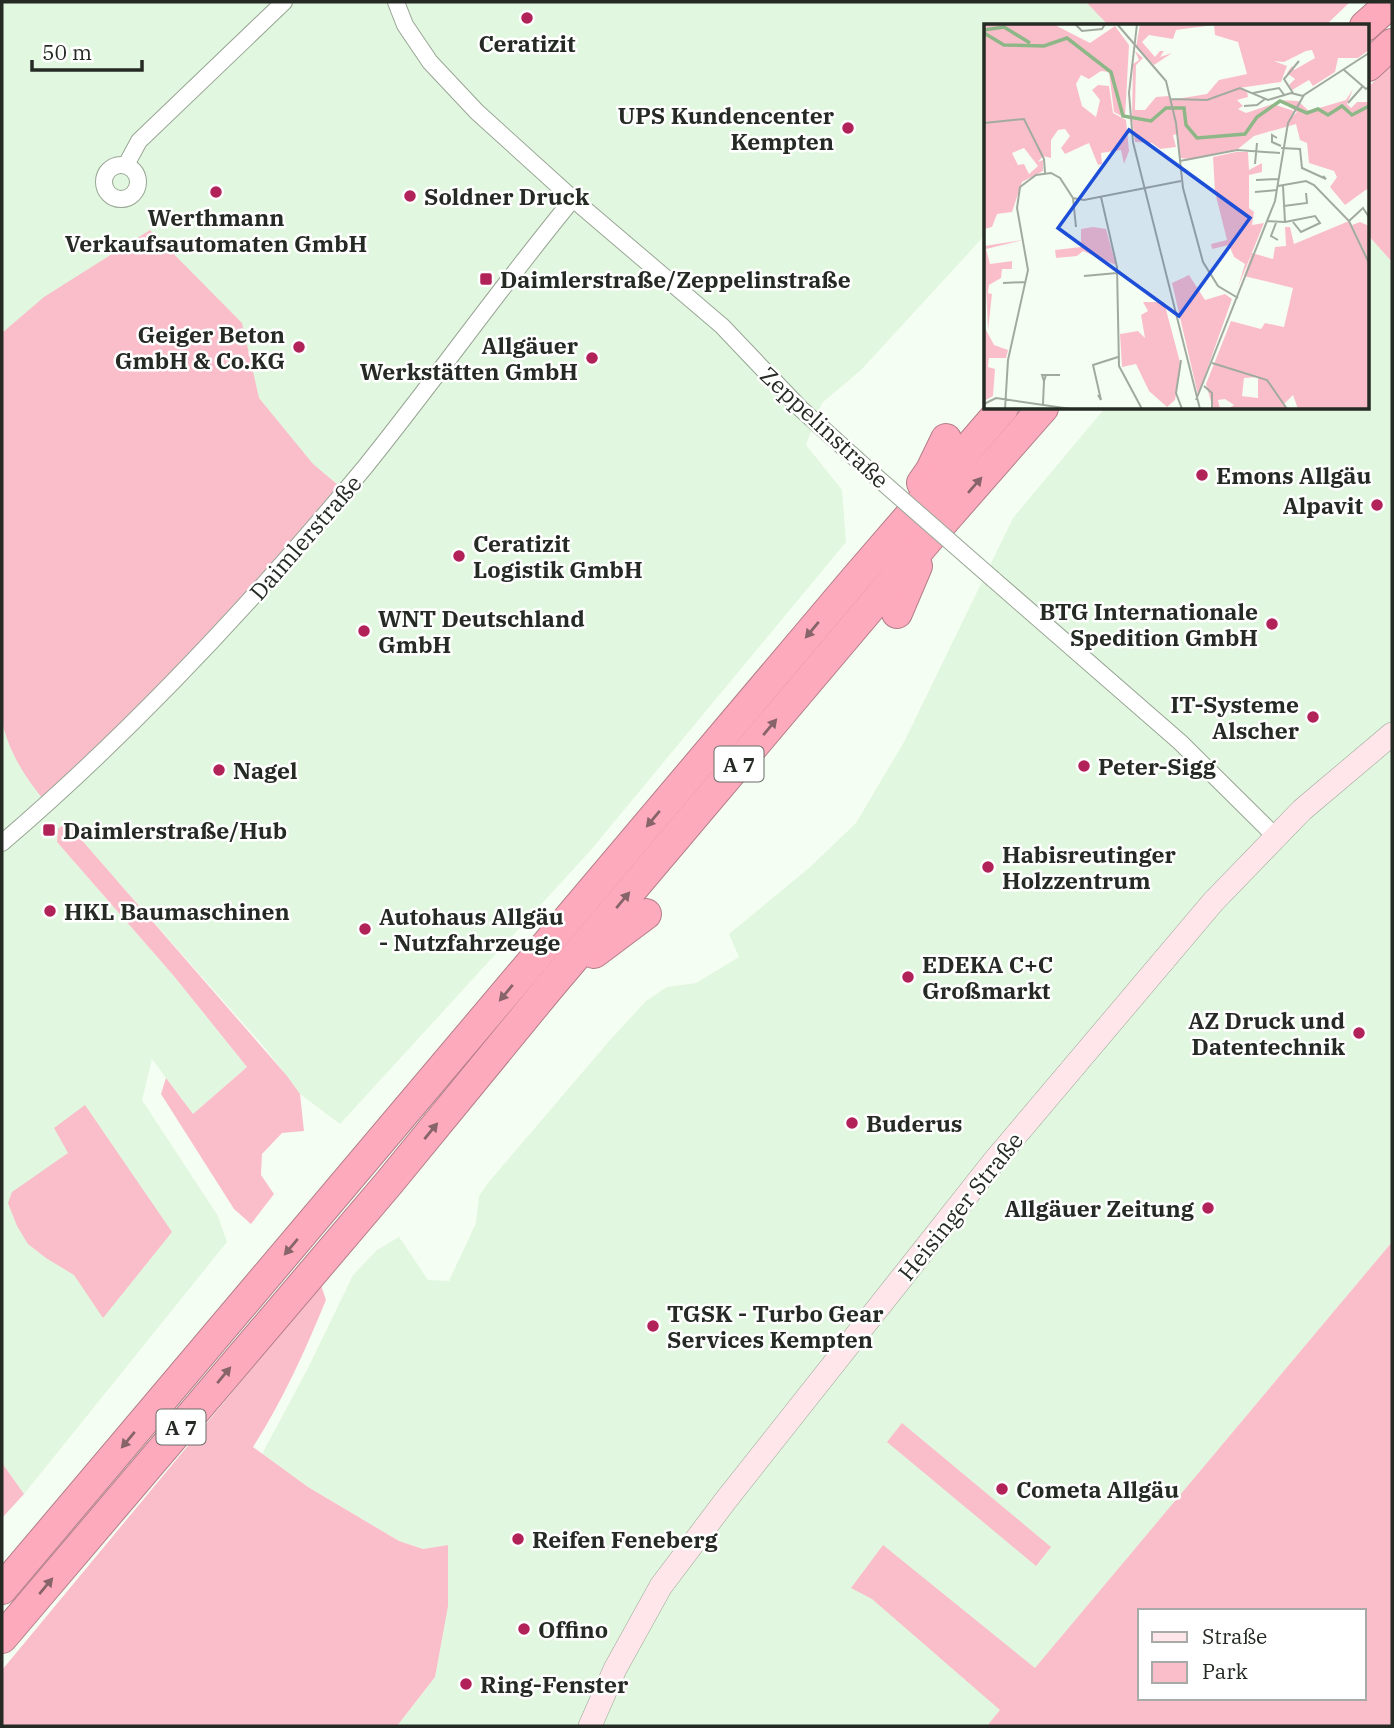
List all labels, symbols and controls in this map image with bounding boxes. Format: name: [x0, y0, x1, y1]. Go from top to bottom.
marker: Ceratizit: [519, 10, 535, 26]
inset map: [984, 24, 1370, 410]
scale bar: [32, 28, 142, 72]
place label: Ceratizit: [478, 28, 576, 58]
text: 50 m: [42, 38, 92, 66]
place label: UPS Kundencenter Kempten: [618, 100, 835, 156]
marker: UPS Kundencenter Kempten: [840, 120, 856, 136]
place label: Soldner Druck: [424, 181, 590, 211]
marker: Werthmann Verkaufsautomaten GmbH: [208, 184, 224, 200]
marker: Soldner Druck: [402, 188, 418, 204]
place label: Werthmann Verkaufsautomaten GmbH: [65, 202, 367, 258]
place label: Daimlerstraße/Zeppelinstraße: [500, 264, 851, 294]
marker: Daimlerstraße/Zeppelinstraße: [478, 271, 494, 287]
place label: Geiger Beton GmbH & Co.KG: [115, 319, 285, 375]
place label: Allgäuer Werkstätten GmbH: [360, 330, 579, 386]
marker: Geiger Beton GmbH & Co.KG: [291, 339, 307, 355]
marker: Allgäuer Werkstätten GmbH: [584, 350, 600, 366]
street label: Zeppelinstraße: [754, 360, 896, 494]
place label: Emons Allgäu: [1216, 460, 1371, 490]
marker: Emons Allgäu: [1194, 467, 1210, 483]
street label: Daimlerstraße: [242, 468, 368, 606]
one-way arrow: [967, 477, 982, 494]
place label: Alpavit: [1283, 490, 1363, 520]
marker: Alpavit: [1369, 497, 1385, 513]
place label: Ceratizit Logistik GmbH: [473, 528, 643, 584]
marker: Ceratizit Logistik GmbH: [451, 548, 467, 564]
place label: BTG Internationale Spedition GmbH: [1039, 596, 1258, 652]
place label: WNT Deutschland GmbH: [378, 603, 585, 659]
marker: BTG Internationale Spedition GmbH: [1264, 616, 1280, 632]
one-way arrow: [805, 622, 820, 639]
marker: WNT Deutschland GmbH: [356, 623, 372, 639]
place label: IT-Systeme Alscher: [1170, 689, 1300, 745]
marker: IT-Systeme Alscher: [1305, 709, 1321, 725]
one-way arrow: [762, 718, 777, 735]
road number: A 7: [714, 746, 764, 782]
place label: Peter-Sigg: [1098, 751, 1217, 781]
place label: Nagel: [233, 755, 297, 785]
marker: Peter-Sigg: [1076, 758, 1092, 774]
marker: Nagel: [211, 762, 227, 778]
one-way arrow: [646, 811, 661, 828]
place label: Daimlerstraße/Hub: [63, 815, 287, 845]
marker: Daimlerstraße/Hub: [41, 822, 57, 838]
place label: Habisreutinger Holzzentrum: [1002, 839, 1176, 895]
marker: Habisreutinger Holzzentrum: [980, 859, 996, 875]
one-way arrow: [615, 892, 630, 909]
place label: HKL Baumaschinen: [64, 896, 290, 926]
place label: Autohaus Allgäu - Nutzfahrzeuge: [379, 901, 564, 957]
marker: HKL Baumaschinen: [42, 903, 58, 919]
marker: Autohaus Allgäu - Nutzfahrzeuge: [357, 921, 373, 937]
place label: EDEKA C+C Großmarkt: [922, 949, 1053, 1005]
marker: EDEKA C+C Großmarkt: [900, 969, 916, 985]
one-way arrow: [499, 984, 514, 1001]
place label: AZ Druck und Datentechnik: [1188, 1005, 1346, 1061]
marker: AZ Druck und Datentechnik: [1351, 1025, 1367, 1041]
place label: Buderus: [866, 1108, 963, 1138]
marker: Buderus: [844, 1115, 860, 1131]
one-way arrow: [423, 1123, 438, 1140]
street label: Heisinger Straße: [891, 1126, 1029, 1286]
place label: Allgäuer Zeitung: [1004, 1193, 1195, 1223]
marker: Allgäuer Zeitung: [1200, 1200, 1216, 1216]
one-way arrow: [283, 1238, 298, 1256]
place label: TGSK - Turbo Gear Services Kempten: [667, 1298, 884, 1354]
marker: TGSK - Turbo Gear Services Kempten: [645, 1318, 661, 1334]
one-way arrow: [217, 1367, 232, 1385]
road number: A 7: [156, 1410, 206, 1444]
one-way arrow: [121, 1431, 136, 1448]
place label: Cometa Allgäu: [1016, 1474, 1179, 1504]
marker: Cometa Allgäu: [994, 1481, 1010, 1497]
place label: Reifen Feneberg: [532, 1524, 718, 1554]
marker: Reifen Feneberg: [510, 1531, 526, 1547]
one-way arrow: [38, 1578, 53, 1595]
legend: [1138, 1609, 1366, 1700]
place label: Offino: [538, 1614, 608, 1644]
marker: Offino: [516, 1621, 532, 1637]
text: Straße: [1202, 1622, 1267, 1650]
text: Park: [1202, 1657, 1249, 1685]
place label: Ring-Fenster: [480, 1669, 629, 1699]
marker: Ring-Fenster: [458, 1676, 474, 1692]

